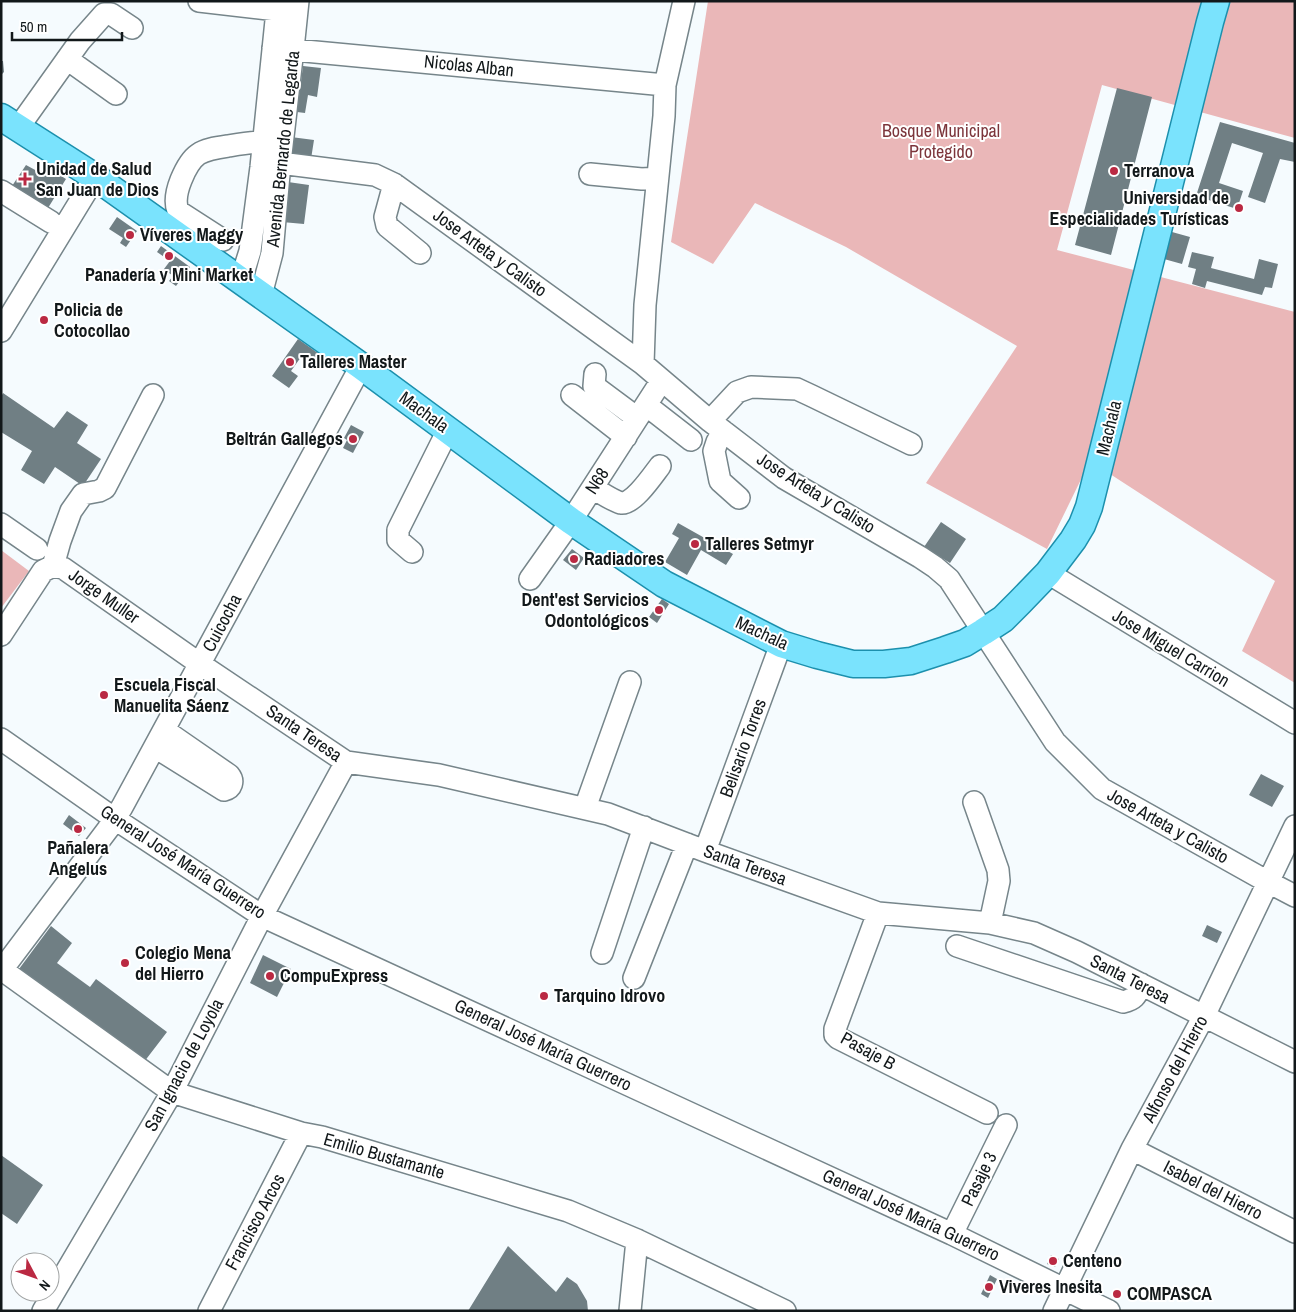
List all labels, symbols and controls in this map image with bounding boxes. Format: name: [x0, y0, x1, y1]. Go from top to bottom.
scale bar: [12, 10, 122, 42]
text: 50 m: [20, 16, 47, 37]
street label: Nicolas Alban: [423, 48, 515, 83]
street label: Avenida Bernardo de Legarda: [260, 49, 305, 249]
park label: Bosque Municipal Protegido: [882, 118, 1000, 164]
place label: Unidad de Salud San Juan de Dios: [36, 156, 159, 202]
place label: Terranova: [1124, 158, 1195, 183]
marker: Terranova: [1108, 165, 1120, 177]
marker: Unidad de Salud San Juan de Dios: [18, 172, 32, 186]
place label: Universidad de Especialidades Turísticas: [1050, 185, 1229, 231]
marker: Universidad de Especialidades Turísticas: [1233, 202, 1245, 214]
street label: Jose Arteta y Calisto: [428, 203, 552, 302]
place label: Víveres Maggy: [140, 222, 244, 247]
marker: Víveres Maggy: [124, 229, 136, 241]
marker: Panadería y Mini Market: [163, 250, 175, 262]
place label: Panadería y Mini Market: [85, 262, 253, 287]
place label: Policia de Cotocollao: [54, 297, 130, 343]
marker: Policia de Cotocollao: [38, 314, 50, 326]
place label: Talleres Master: [300, 349, 407, 374]
marker: Talleres Master: [284, 356, 296, 368]
street label: Machala: [394, 385, 454, 438]
street label: Machala: [1090, 398, 1127, 458]
place label: Beltrán Gallegos: [226, 426, 343, 451]
marker: Beltrán Gallegos: [347, 433, 359, 445]
street label: Jose Arteta y Calisto: [752, 446, 880, 539]
street label: N68: [579, 463, 614, 499]
place label: Talleres Setmyr: [705, 531, 814, 556]
marker: Talleres Setmyr: [689, 538, 701, 550]
place label: Radiadores: [584, 546, 664, 571]
marker: Radiadores: [568, 553, 580, 565]
street label: Jorge Muller: [64, 562, 145, 629]
place label: Dent'est Servicios Odontológicos: [522, 587, 649, 633]
street label: Cuicocha: [196, 589, 247, 656]
street label: Jose Miguel Carrion: [1108, 603, 1235, 693]
marker: Dent'est Servicios Odontológicos: [653, 604, 665, 616]
street label: Machala: [732, 609, 793, 656]
place label: Escuela Fiscal Manuelita Sáenz: [114, 672, 229, 718]
marker: Escuela Fiscal Manuelita Sáenz: [98, 689, 110, 701]
street label: Belisario Torres: [713, 695, 772, 801]
street label: Santa Teresa: [261, 698, 347, 767]
street label: Jose Arteta y Calisto: [1103, 782, 1234, 869]
street label: General José María Guerrero: [96, 799, 271, 925]
marker: Pañalera Angelus: [72, 823, 84, 835]
place label: Pañalera Angelus: [47, 835, 110, 881]
street label: Santa Teresa: [700, 838, 790, 891]
place label: Colegio Mena del Hierro: [135, 940, 232, 986]
street label: Santa Teresa: [1086, 948, 1175, 1009]
marker: Colegio Mena del Hierro: [119, 957, 131, 969]
place label: CompuExpress: [280, 963, 388, 988]
marker: CompuExpress: [264, 970, 276, 982]
place label: Tarquino Idrovo: [554, 983, 665, 1008]
marker: Tarquino Idrovo: [538, 990, 550, 1002]
street label: General José María Guerrero: [451, 992, 636, 1097]
street label: San Ignacio de Loyola: [138, 994, 229, 1135]
street label: Alfonso del Hierro: [1135, 1011, 1213, 1128]
street label: Pasaje B: [836, 1025, 900, 1076]
street label: Emilio Bustamante: [321, 1126, 448, 1185]
street label: Pasaje 3: [955, 1147, 1002, 1210]
street label: Isabel del Hierro: [1159, 1154, 1267, 1225]
street label: General José María Guerrero: [819, 1162, 1004, 1267]
street label: Francisco Arcos: [219, 1169, 290, 1274]
place label: Centeno: [1063, 1248, 1122, 1273]
north arrow: [10, 1252, 60, 1302]
marker: Centeno: [1047, 1255, 1059, 1267]
place label: Viveres Inesita: [999, 1274, 1103, 1299]
text: N: [35, 1276, 54, 1295]
marker: Viveres Inesita: [983, 1281, 995, 1293]
place label: COMPASCA: [1127, 1281, 1212, 1306]
marker: COMPASCA: [1111, 1288, 1123, 1300]

